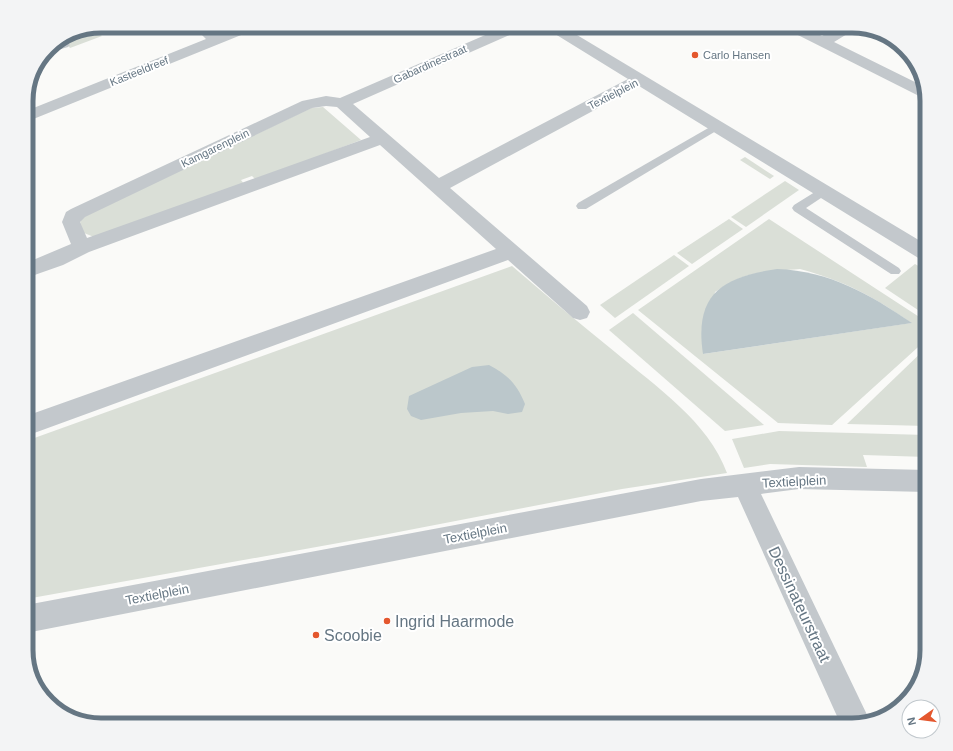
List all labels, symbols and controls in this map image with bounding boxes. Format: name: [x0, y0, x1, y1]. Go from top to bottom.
street label: Gabardinestraat: [392, 42, 468, 86]
place label: Carlo Hansen: [703, 49, 770, 61]
marker: Carlo Hansen: [690, 50, 700, 60]
street label: Kasteeldreef: [108, 54, 171, 88]
street label: Textielplein: [586, 76, 640, 112]
street label: Kamgarenplein: [179, 126, 251, 170]
street label: Textielplein: [762, 472, 827, 491]
street label: Textielplein: [442, 520, 508, 547]
street label: Dessinateurstraat: [765, 544, 834, 665]
street label: Textielplein: [124, 581, 190, 608]
place label: Ingrid Haarmode: [395, 613, 514, 630]
marker: Ingrid Haarmode: [382, 616, 392, 626]
place label: Scoobie: [324, 627, 382, 644]
marker: Scoobie: [311, 630, 321, 640]
north arrow: [901, 699, 941, 739]
text: N: [905, 716, 918, 727]

